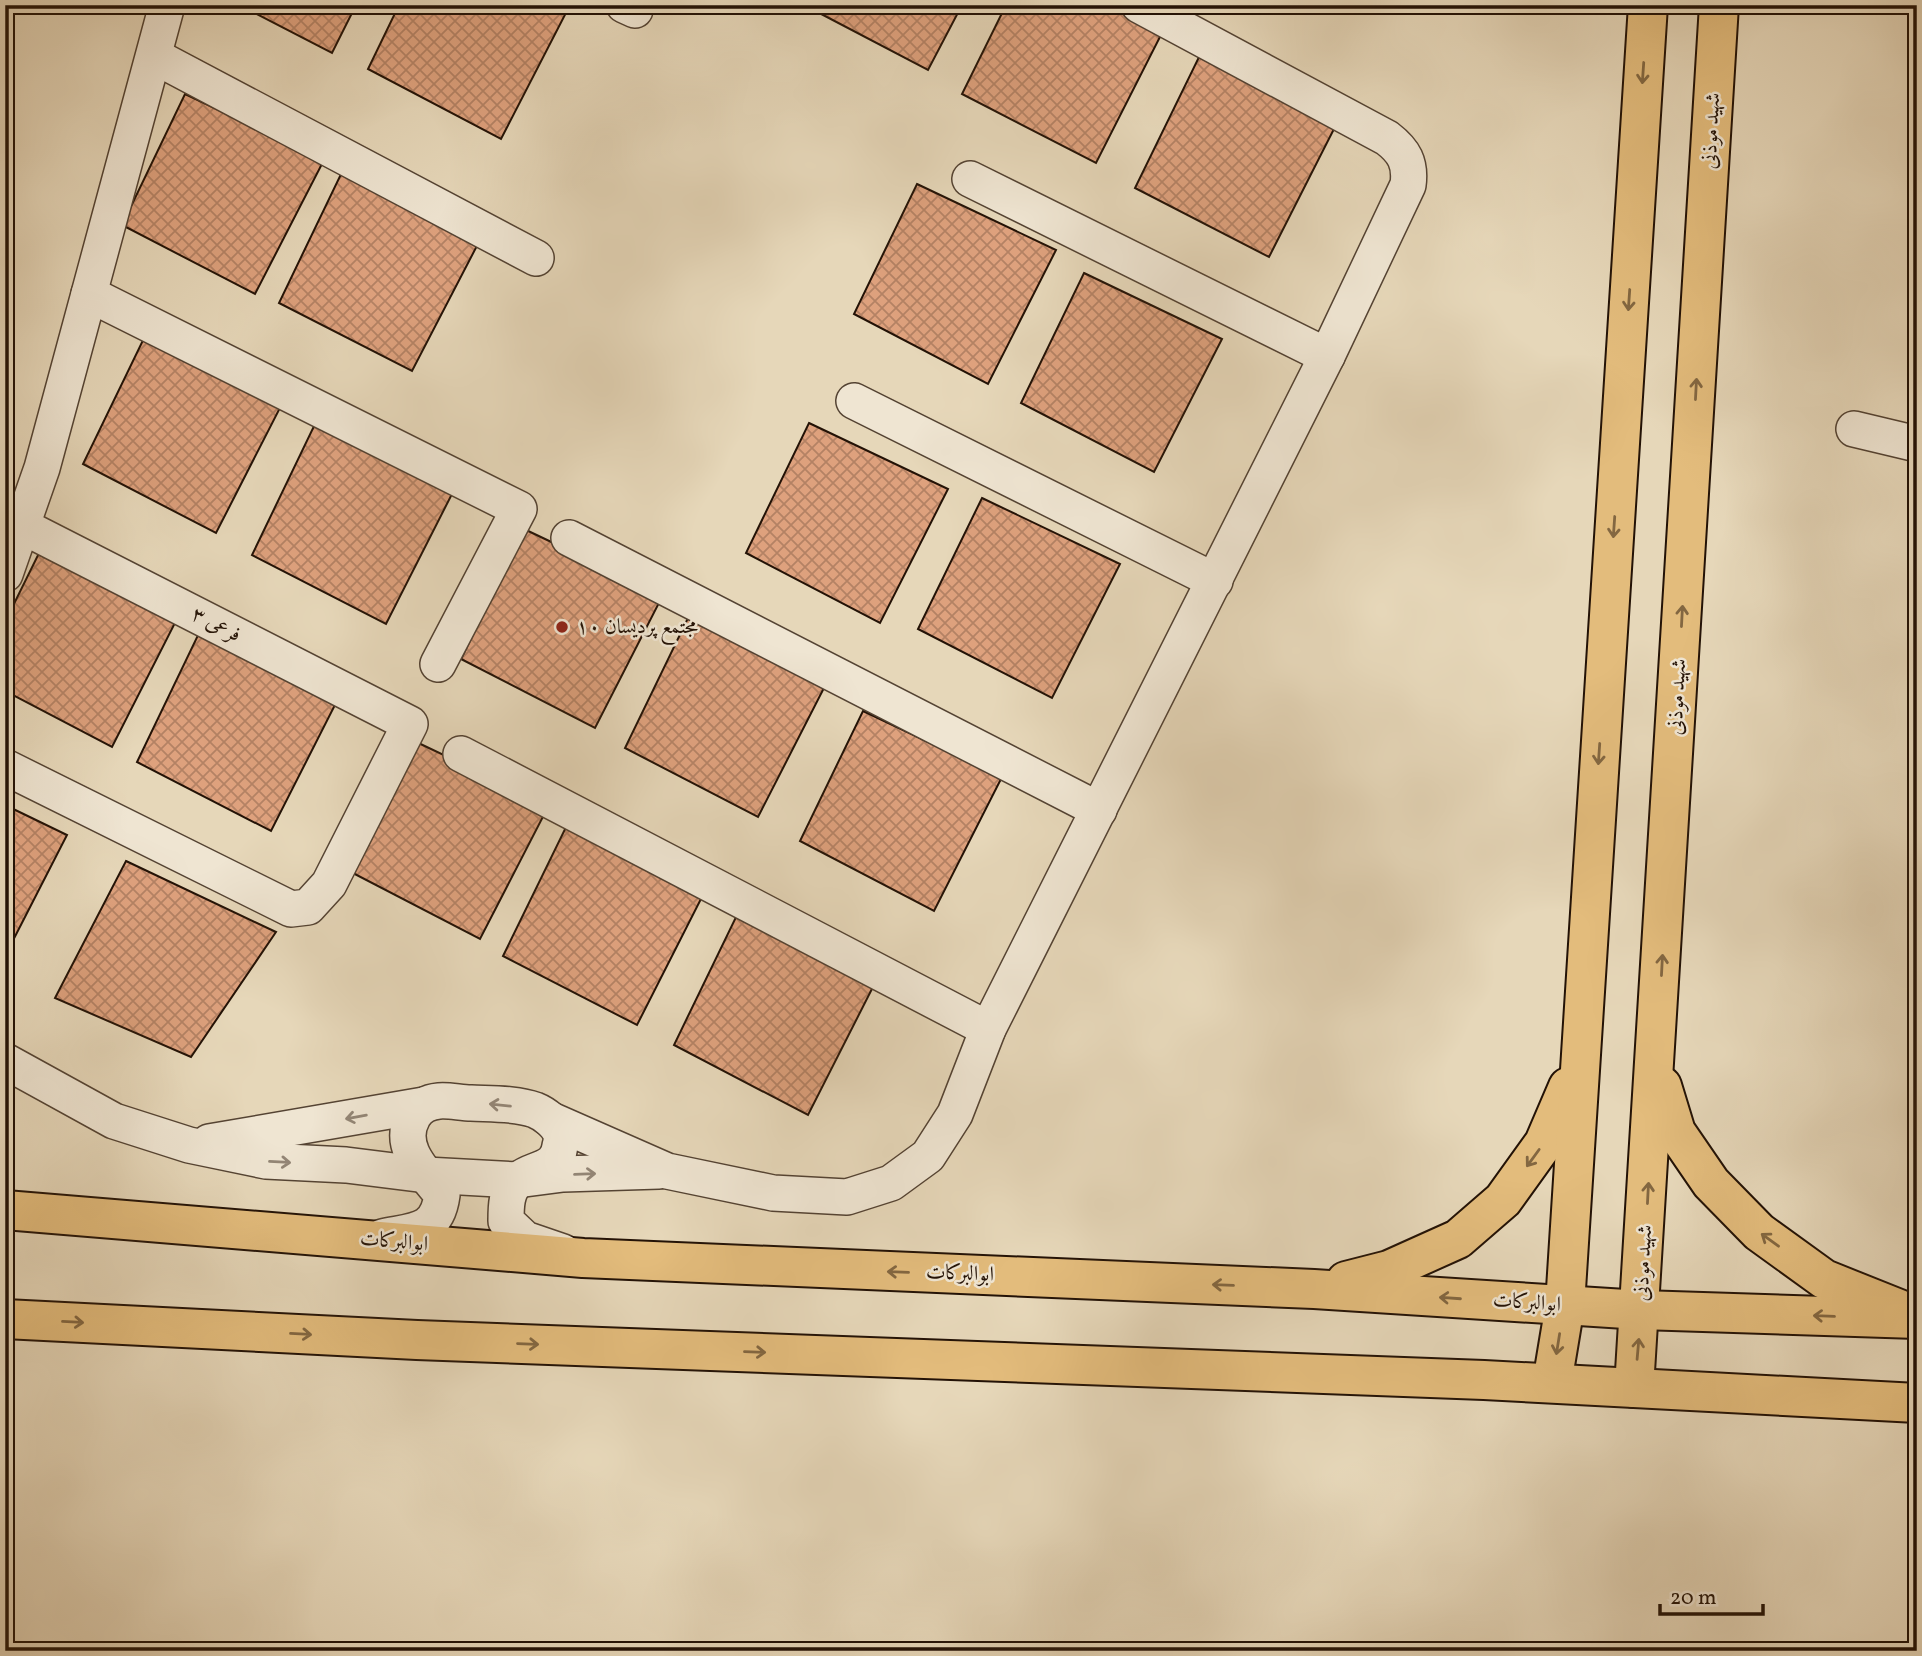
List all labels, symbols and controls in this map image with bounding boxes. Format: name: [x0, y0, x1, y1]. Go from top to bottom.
one-way arrow: [1636, 62, 1649, 84]
street label: شهید موذنی: [1696, 92, 1728, 170]
one-way arrow: [1622, 289, 1635, 312]
one-way arrow: [1690, 378, 1703, 401]
one-way arrow: [1607, 516, 1620, 538]
street label: فرعی ۳: [186, 600, 246, 650]
one-way arrow: [1676, 605, 1689, 628]
place label: مجتمع پردیسان ۱۰: [576, 613, 698, 645]
marker: مجتمع پردیسان ۱۰: [554, 619, 570, 635]
street label: شهید موذنی: [1662, 658, 1694, 736]
one-way arrow: [1593, 743, 1606, 766]
one-way arrow: [1655, 954, 1668, 977]
one-way arrow: [489, 1098, 512, 1111]
one-way arrow: [345, 1111, 368, 1124]
one-way arrow: [1525, 1148, 1540, 1167]
one-way arrow: [268, 1156, 291, 1169]
one-way arrow: [573, 1167, 596, 1180]
one-way arrow: [1642, 1182, 1655, 1204]
street label: شهید موذنی: [1628, 1224, 1660, 1302]
street label: ابوالبرکات: [359, 1225, 429, 1259]
one-way arrow: [1761, 1233, 1780, 1247]
street label: ابوالبرکات: [925, 1258, 995, 1290]
one-way arrow: [886, 1265, 909, 1278]
one-way arrow: [1212, 1279, 1235, 1292]
street label: ابوالبرکات: [1492, 1286, 1562, 1320]
one-way arrow: [1439, 1291, 1462, 1304]
one-way arrow: [1813, 1310, 1836, 1323]
one-way arrow: [62, 1316, 85, 1329]
one-way arrow: [289, 1327, 312, 1340]
one-way arrow: [1551, 1332, 1564, 1355]
one-way arrow: [516, 1337, 539, 1350]
one-way arrow: [1632, 1338, 1645, 1361]
one-way arrow: [743, 1346, 766, 1359]
scale bar: [1660, 1572, 1763, 1616]
text: 20 m: [1670, 1584, 1716, 1613]

